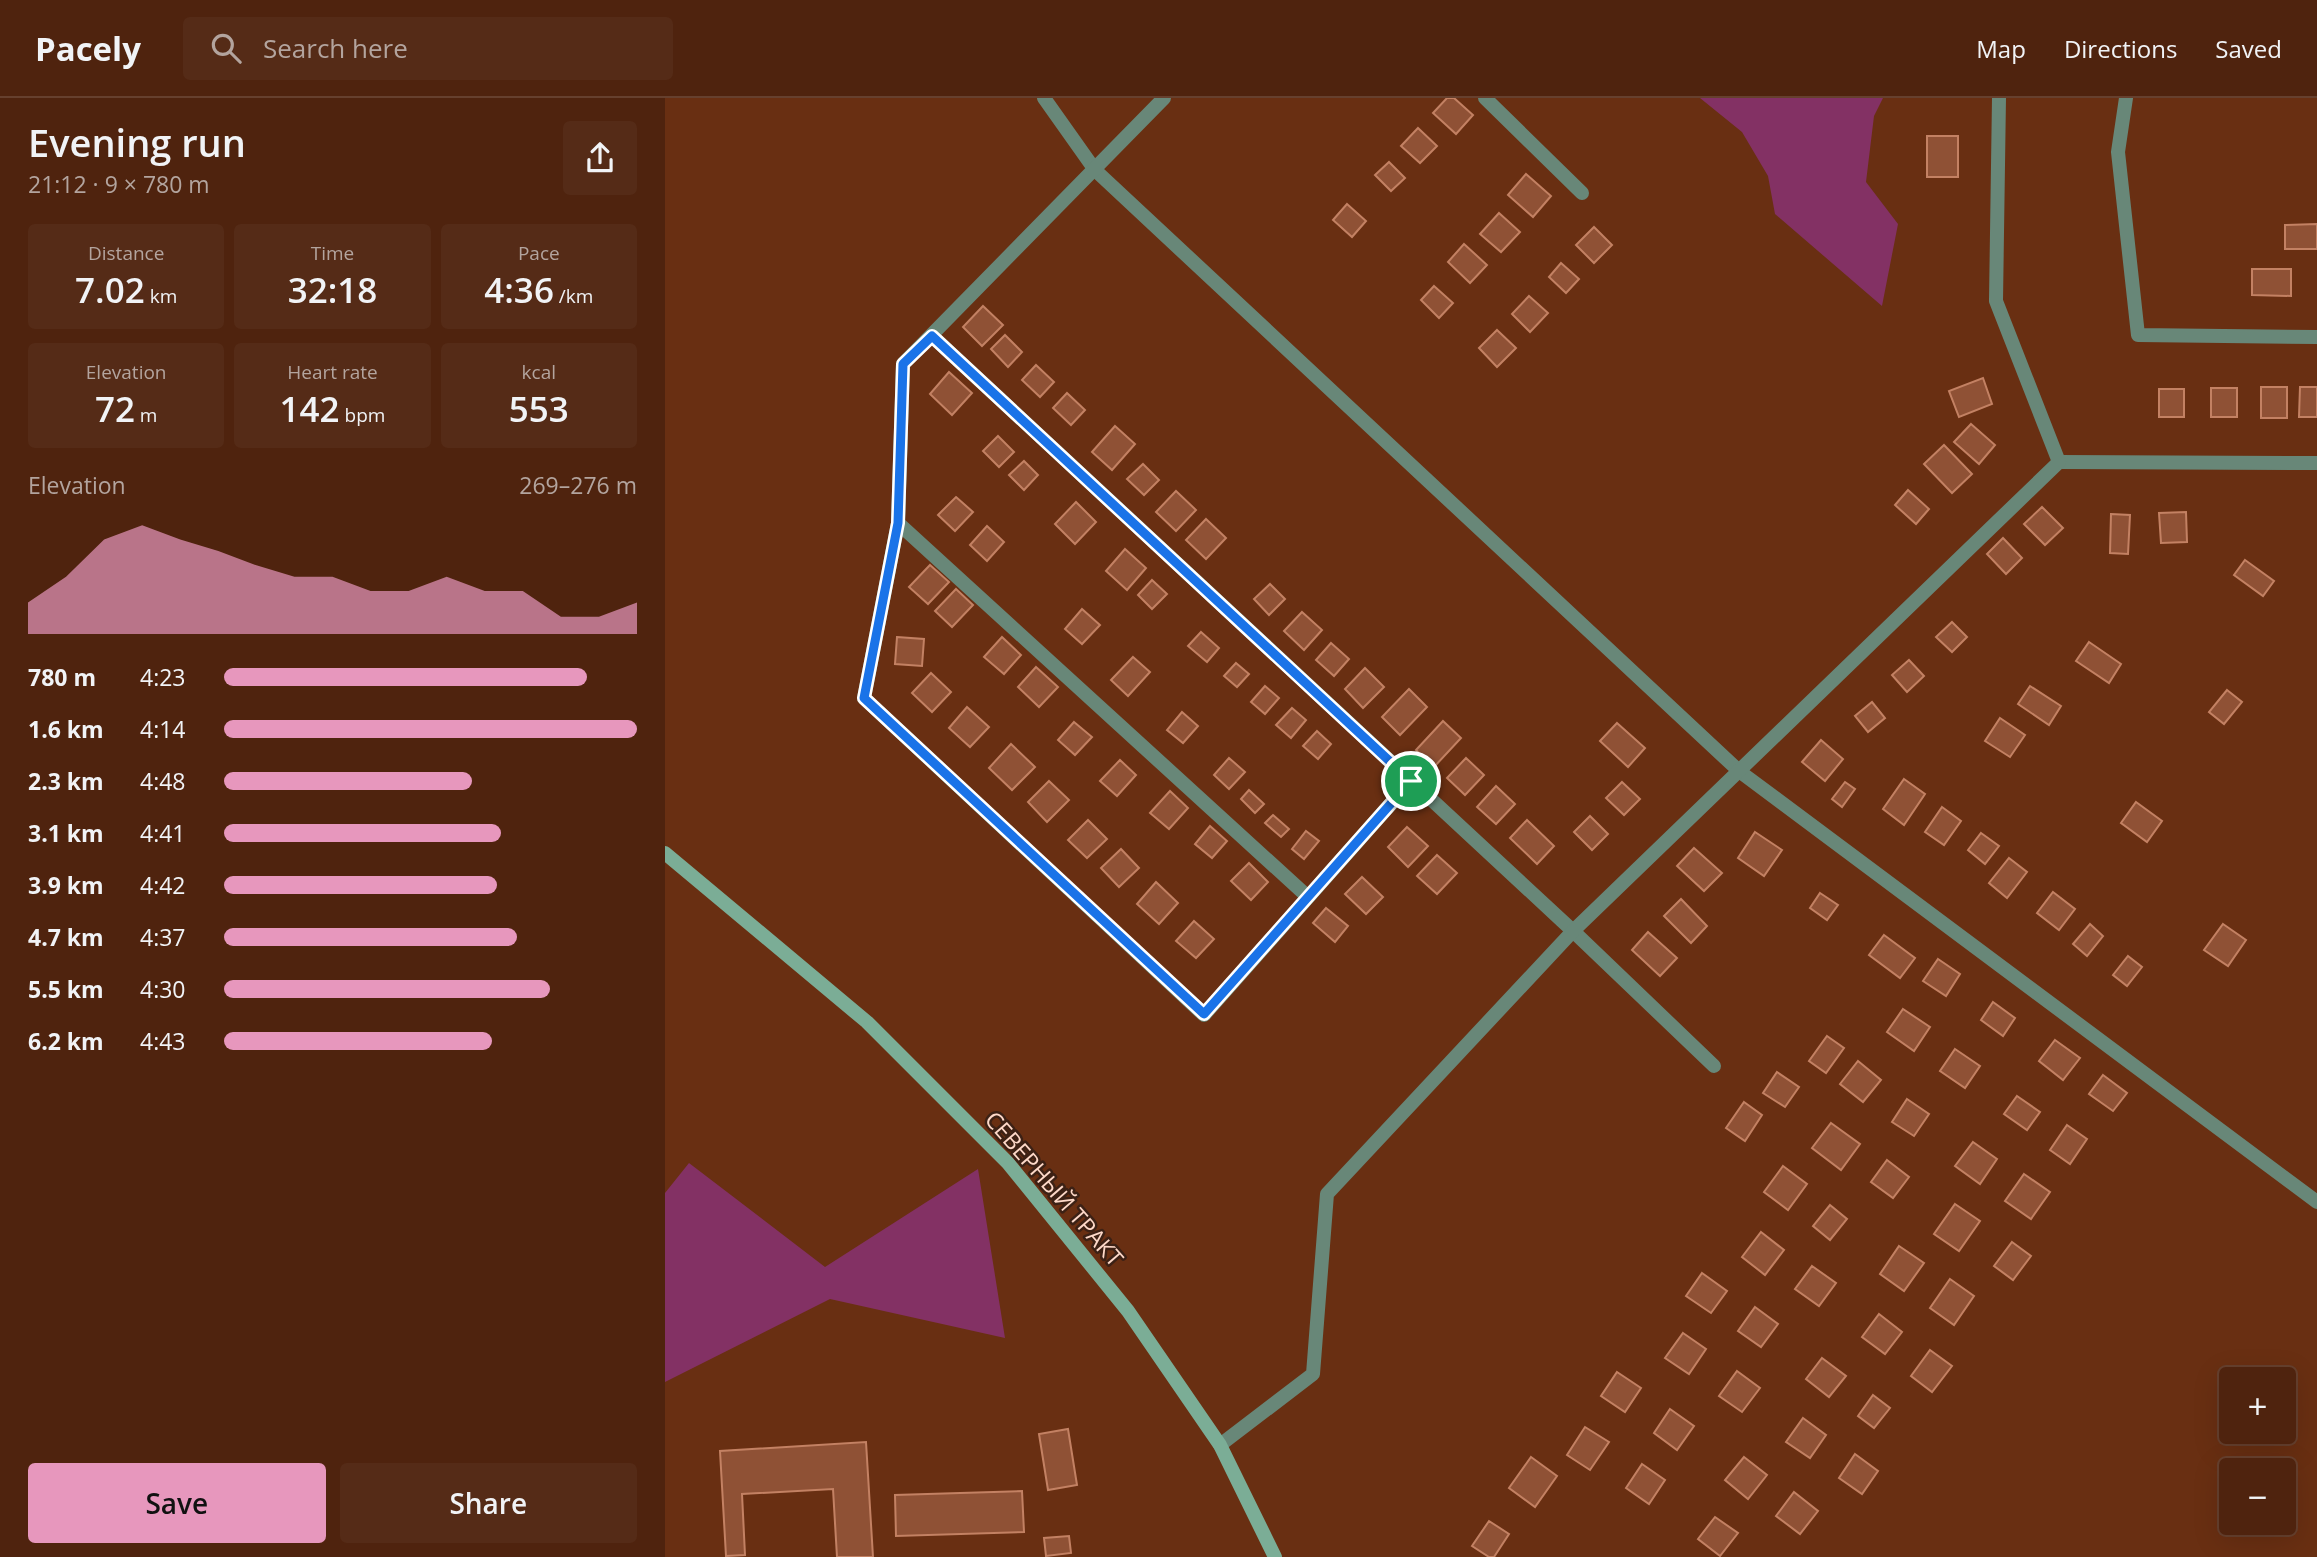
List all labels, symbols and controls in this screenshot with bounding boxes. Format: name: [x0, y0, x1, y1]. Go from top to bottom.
search box: [183, 17, 673, 80]
text: Pacely: [35, 26, 141, 71]
icon: search: [207, 29, 245, 67]
text: Search here: [263, 30, 408, 66]
text: Map: [1976, 32, 2026, 65]
text: Directions: [2064, 32, 2177, 65]
text: Saved: [2215, 32, 2282, 65]
text: Evening run: [28, 116, 246, 168]
button: share: [563, 121, 637, 195]
text: 21:12 · 9 × 780 m: [28, 168, 210, 200]
text: Distance: [88, 240, 164, 266]
text: Time: [311, 240, 354, 266]
text: Pace: [518, 240, 560, 266]
text: 7.02: [75, 266, 145, 313]
text: 32:18: [288, 266, 377, 313]
text: 4:36: [484, 266, 554, 313]
text: km: [145, 283, 177, 309]
text: /km: [554, 283, 593, 309]
text: Elevation: [86, 359, 167, 385]
text: Heart rate: [287, 359, 378, 385]
text: kcal: [522, 359, 556, 385]
text: 72: [95, 385, 135, 432]
text: 142: [280, 385, 340, 432]
text: 553: [509, 385, 569, 432]
text: m: [135, 402, 157, 428]
text: bpm: [340, 402, 385, 428]
text: Elevation: [28, 469, 126, 501]
text: 269–276 m: [519, 469, 637, 501]
text: 780 m: [28, 661, 96, 693]
text: 4:23: [140, 661, 186, 693]
text: 1.6 km: [28, 713, 104, 745]
text: 4:14: [140, 713, 186, 745]
pin: [1381, 751, 1441, 811]
icon: arrive: [1392, 762, 1430, 800]
text: 2.3 km: [28, 765, 104, 797]
text: 4:48: [140, 765, 186, 797]
text: 3.1 km: [28, 817, 104, 849]
text: 4:41: [140, 817, 186, 849]
text: 3.9 km: [28, 869, 104, 901]
text: 4:42: [140, 869, 186, 901]
text: 4.7 km: [28, 921, 104, 953]
text: 4:37: [140, 921, 186, 953]
text: 5.5 km: [28, 973, 104, 1005]
text: 4:30: [140, 973, 186, 1005]
text: 6.2 km: [28, 1025, 104, 1057]
text: 4:43: [140, 1025, 186, 1057]
street label: СЕВЕРНЫЙ ТРАКТ: [978, 1104, 1131, 1273]
map controls: [2219, 1367, 2296, 1535]
button: +: [2219, 1367, 2296, 1444]
button: −: [2219, 1458, 2296, 1535]
button: Save: [28, 1463, 326, 1543]
button: Share: [340, 1463, 637, 1543]

